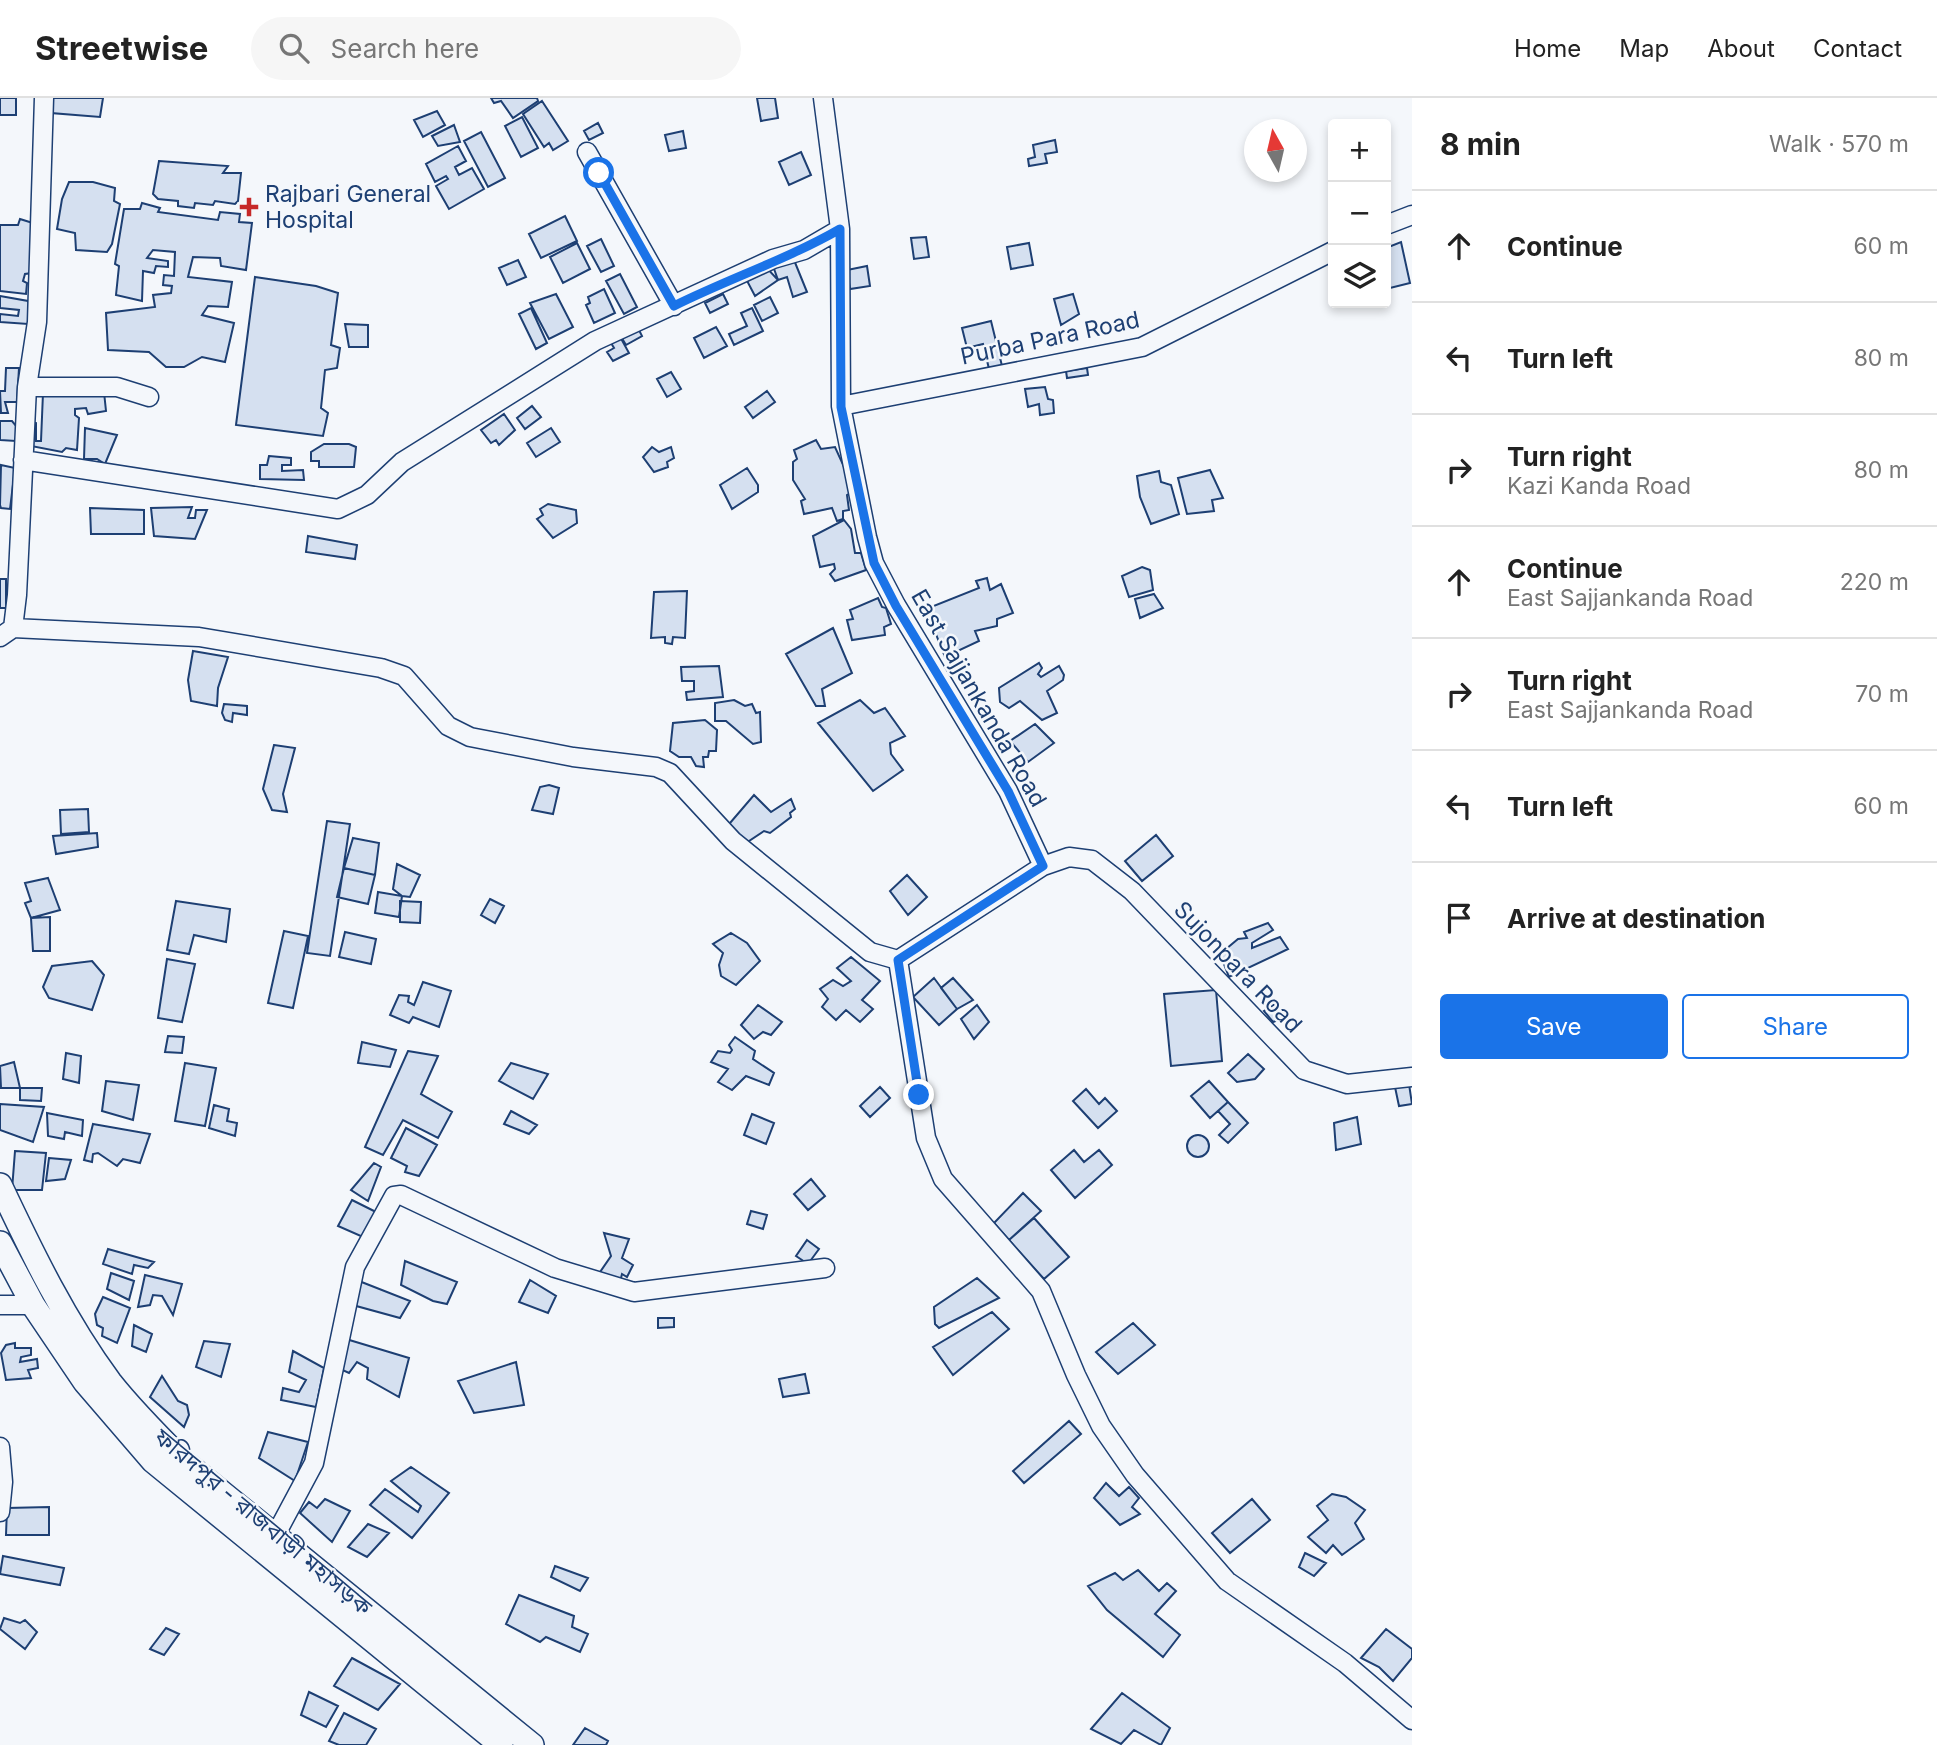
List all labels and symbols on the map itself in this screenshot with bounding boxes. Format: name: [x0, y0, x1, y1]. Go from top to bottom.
north arrow: [1244, 119, 1307, 182]
route start: [583, 157, 614, 188]
place label: Rajbari General Hospital: [265, 180, 431, 234]
marker: Rajbari General Hospital: [239, 197, 259, 217]
street label: Purba Para Road: [958, 305, 1142, 371]
street label: East Sajjankanda Road: [905, 584, 1053, 812]
street label: Sujonpara Road: [1168, 895, 1308, 1039]
route end: [903, 1079, 934, 1110]
street label: ফরিদপুর - রাজবাড়ী মহাসড়ক: [148, 1422, 378, 1622]

